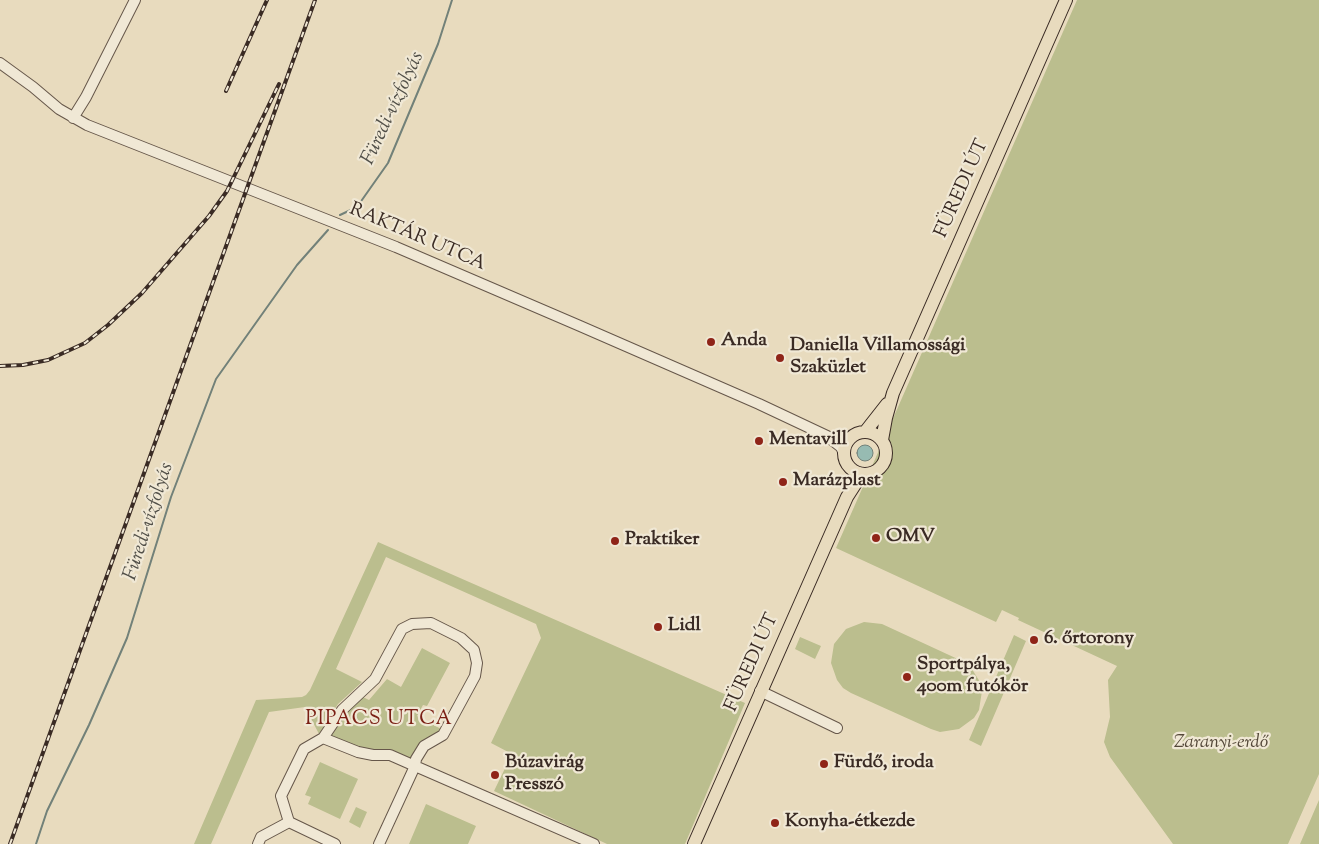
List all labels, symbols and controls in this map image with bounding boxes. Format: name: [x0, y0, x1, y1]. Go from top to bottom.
water label: Füredi-vízfolyás: [357, 48, 431, 170]
street label: FÜREDI ÚT: [931, 136, 995, 242]
street label: RAKTÁR UTCA: [345, 199, 489, 277]
place label: Anda: [721, 331, 767, 353]
marker: Anda: [705, 336, 717, 348]
place label: Daniella Villamossági Szaküzlet: [790, 336, 965, 380]
marker: Daniella Villamossági Szaküzlet: [774, 352, 786, 364]
place label: Mentavill: [769, 430, 847, 452]
marker: Mentavill: [753, 435, 765, 447]
water label: Füredi-vízfolyás: [120, 460, 180, 584]
place label: Marázplast: [793, 471, 880, 493]
marker: Marázplast: [777, 476, 789, 488]
place label: OMV: [886, 527, 935, 549]
place label: Praktiker: [625, 530, 699, 552]
marker: OMV: [870, 532, 882, 544]
marker: Praktiker: [609, 535, 621, 547]
street label: FÜREDI ÚT: [721, 610, 785, 716]
place label: Lidl: [668, 616, 701, 638]
marker: Lidl: [652, 621, 664, 633]
place label: 6. őrtorony: [1044, 629, 1134, 651]
marker: 6. őrtorony: [1028, 634, 1040, 646]
place label: Sportpálya, 400m futókör: [917, 655, 1028, 699]
marker: Sportpálya, 400m futókör: [901, 671, 913, 683]
district label: PIPACS UTCA: [304, 709, 454, 733]
park label: Zaranyi-erdő: [1174, 733, 1268, 755]
place label: Búzavirág Presszó: [505, 753, 584, 797]
place label: Fürdő, iroda: [834, 753, 934, 775]
marker: Fürdő, iroda: [818, 758, 830, 770]
marker: Búzavirág Presszó: [489, 769, 501, 781]
place label: Konyha-étkezde: [785, 812, 915, 834]
marker: Konyha-étkezde: [769, 817, 781, 829]

